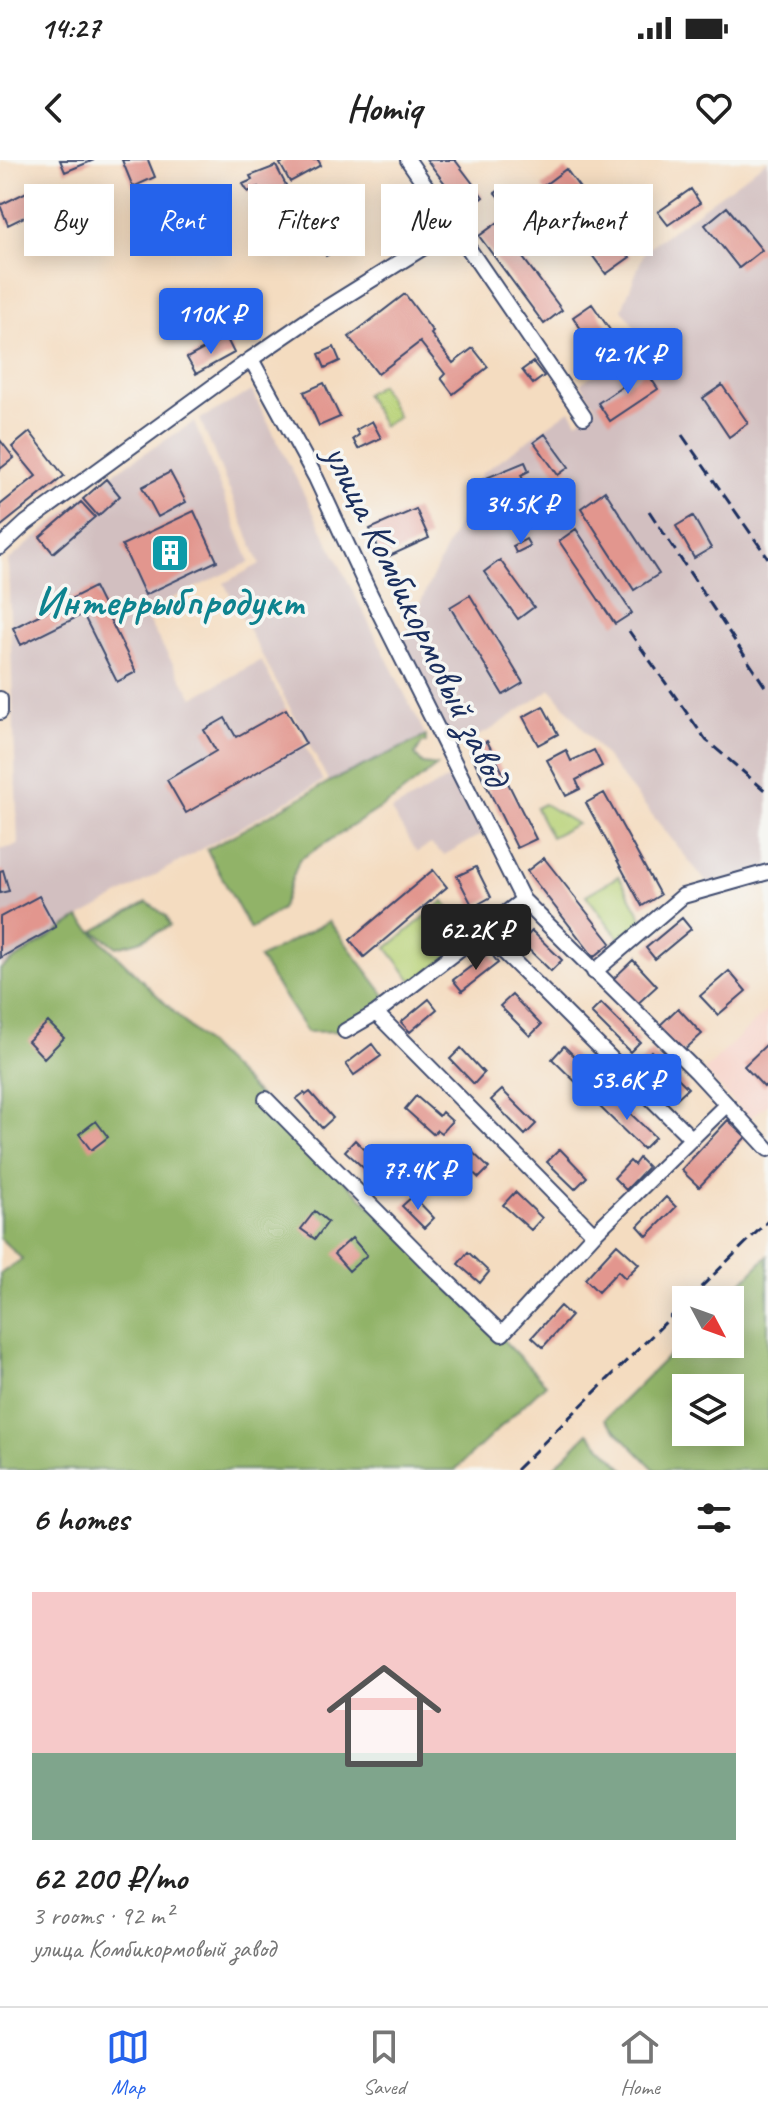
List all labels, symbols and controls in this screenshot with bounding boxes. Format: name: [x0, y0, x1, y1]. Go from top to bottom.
text: 14:27: [40, 9, 100, 47]
text: Homiq: [347, 85, 421, 131]
icon: back: [32, 86, 76, 130]
icon: heart: [692, 86, 736, 130]
chip: Buy: [24, 184, 114, 256]
chip: Rent: [130, 184, 232, 256]
chip: Filters: [248, 184, 365, 256]
chip: New: [381, 184, 478, 256]
chip: Apartment: [494, 184, 653, 256]
pin: 110K ₽: [146, 288, 276, 356]
text: 110K ₽: [177, 297, 245, 330]
pin: 42.1K ₽: [554, 328, 702, 396]
text: 42.1K ₽: [591, 337, 665, 370]
street label: улица Комбикормовый завод: [312, 434, 523, 798]
pin: 34.5K ₽: [447, 478, 595, 546]
text: 34.5K ₽: [485, 487, 557, 520]
building icon: Интеррыбпродукт: [149, 532, 191, 574]
place label: Интеррыбпродукт: [35, 577, 305, 627]
pin: 62.2K ₽: [402, 904, 550, 972]
text: 62.2K ₽: [439, 913, 513, 946]
pin: 53.6K ₽: [553, 1054, 701, 1122]
text: 53.6K ₽: [590, 1063, 664, 1096]
pin: 77.4K ₽: [344, 1144, 492, 1212]
text: 77.4K ₽: [382, 1153, 454, 1186]
north arrow: [672, 1286, 744, 1358]
map controls: [672, 1286, 744, 1446]
button: layers: [672, 1374, 744, 1446]
icon: filters: [692, 1496, 736, 1540]
text: 6 homes: [32, 1497, 129, 1540]
icon: home: [312, 1644, 456, 1788]
text: 62 200 ₽/mo: [32, 1856, 187, 1899]
text: 3 rooms · 92 m²: [32, 1899, 173, 1932]
text: улица Комбикормовый завод: [32, 1932, 275, 1965]
tab: Map: [106, 2025, 150, 2101]
tab: Saved: [362, 2025, 406, 2101]
tab: Home: [618, 2025, 662, 2101]

